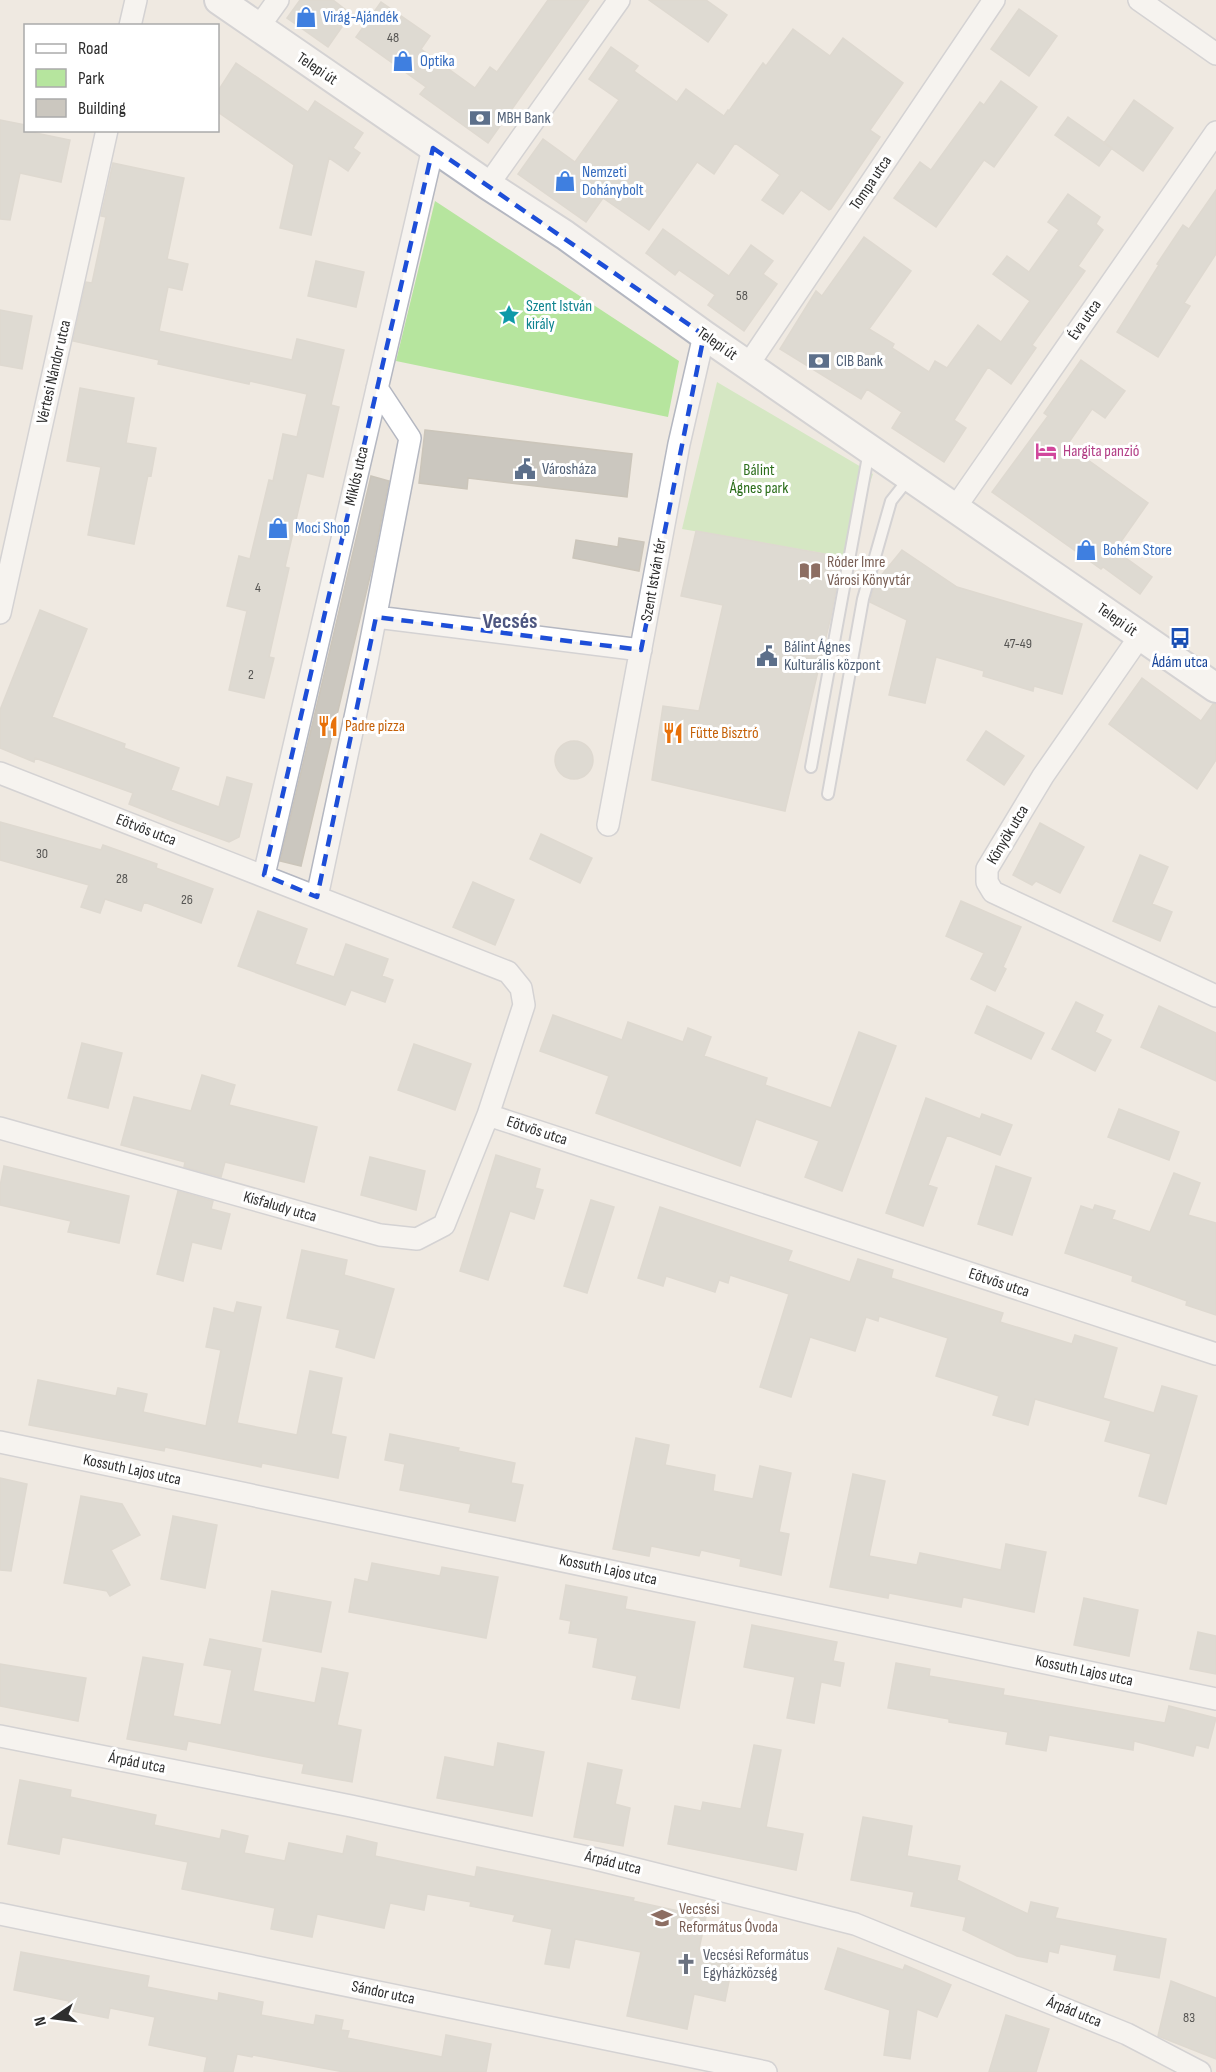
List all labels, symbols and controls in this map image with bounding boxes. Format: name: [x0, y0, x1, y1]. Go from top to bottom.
shop icon: Virág-Ajándék: [294, 5, 318, 29]
place label: Virág-Ajándék: [323, 8, 398, 27]
legend: [24, 24, 219, 132]
house number: 48: [387, 29, 399, 46]
text: Road: [78, 38, 108, 59]
street label: Telepi út: [293, 49, 341, 90]
shop icon: Optika: [391, 49, 415, 73]
place label: Optika: [420, 52, 455, 71]
text: Park: [78, 68, 104, 89]
text: Building: [78, 98, 126, 119]
bank icon: MBH Bank: [468, 106, 492, 130]
place label: MBH Bank: [497, 109, 551, 128]
street label: Tompa utca: [846, 152, 896, 214]
place label: Nemzeti Dohánybolt: [582, 163, 644, 200]
shop icon: Nemzeti Dohánybolt: [553, 169, 577, 193]
house number: 58: [736, 287, 748, 304]
street label: Éva utca: [1064, 296, 1106, 344]
place label: Szent István király: [526, 297, 592, 334]
place icon: Szent István király: [497, 303, 521, 327]
street label: Vértesi Nándor utca: [33, 318, 75, 426]
street label: Telepi út: [693, 323, 741, 365]
bank icon: CIB Bank: [807, 349, 831, 373]
place label: CIB Bank: [836, 352, 883, 371]
hotel icon: Hargita panzió: [1034, 439, 1058, 463]
place label: Hargita panzió: [1063, 442, 1139, 461]
street label: Miklós utca: [341, 444, 373, 508]
public building icon: Városháza: [513, 457, 537, 481]
place label: Városháza: [542, 460, 597, 479]
park label: Bálint Ágnes park: [729, 461, 788, 498]
shop icon: Moci Shop: [266, 516, 290, 540]
place label: Moci Shop: [295, 519, 350, 538]
street label: Szent István tér: [637, 536, 671, 623]
shop icon: Bohém Store: [1074, 538, 1098, 562]
place label: Bohém Store: [1103, 541, 1172, 560]
place label: Róder Imre Városi Könyvtár: [827, 553, 911, 590]
library icon: Róder Imre Városi Könyvtár: [798, 559, 822, 583]
house number: 4: [255, 579, 261, 596]
street label: Telepi út: [1093, 599, 1141, 641]
district label: Vecsés: [483, 608, 537, 635]
bus stop icon: Ádám utca: [1168, 626, 1192, 650]
house number: 47-49: [1004, 635, 1032, 652]
place label: Bálint Ágnes Kulturális központ: [784, 638, 881, 675]
public building icon: Bálint Ágnes Kulturális központ: [755, 644, 779, 668]
place label: Ádám utca: [1151, 653, 1208, 672]
house number: 2: [248, 666, 254, 683]
restaurant icon: Padre pizza: [316, 714, 340, 738]
place label: Padre pizza: [345, 717, 405, 736]
restaurant icon: Fütte Bisztró: [661, 721, 685, 745]
place label: Fütte Bisztró: [690, 724, 759, 743]
street label: Könyök utca: [983, 802, 1033, 868]
street label: Eötvös utca: [113, 810, 179, 850]
house number: 30: [36, 845, 48, 862]
house number: 28: [116, 870, 128, 887]
house number: 26: [181, 891, 193, 908]
street label: Eötvös utca: [504, 1112, 570, 1150]
street label: Kisfaludy utca: [241, 1187, 319, 1227]
street label: Eötvös utca: [966, 1264, 1032, 1302]
street label: Kossuth Lajos utca: [81, 1450, 183, 1490]
street label: Kossuth Lajos utca: [557, 1550, 659, 1590]
street label: Kossuth Lajos utca: [1033, 1651, 1135, 1691]
street label: Árpád utca: [106, 1748, 167, 1778]
street label: Árpád utca: [582, 1847, 643, 1879]
place label: Vecsési Református Óvoda: [679, 1900, 778, 1937]
school or university icon: Vecsési Református Óvoda: [650, 1906, 674, 1930]
place label: Vecsési Református Egyházközség: [703, 1946, 809, 1983]
church icon: Vecsési Református Egyházközség: [674, 1952, 698, 1976]
street label: Sándor utca: [350, 1977, 416, 2009]
north arrow: [24, 1988, 84, 2048]
street label: Árpád utca: [1043, 1992, 1104, 2032]
house number: 83: [1183, 2009, 1195, 2026]
text: N: [31, 2015, 51, 2028]

